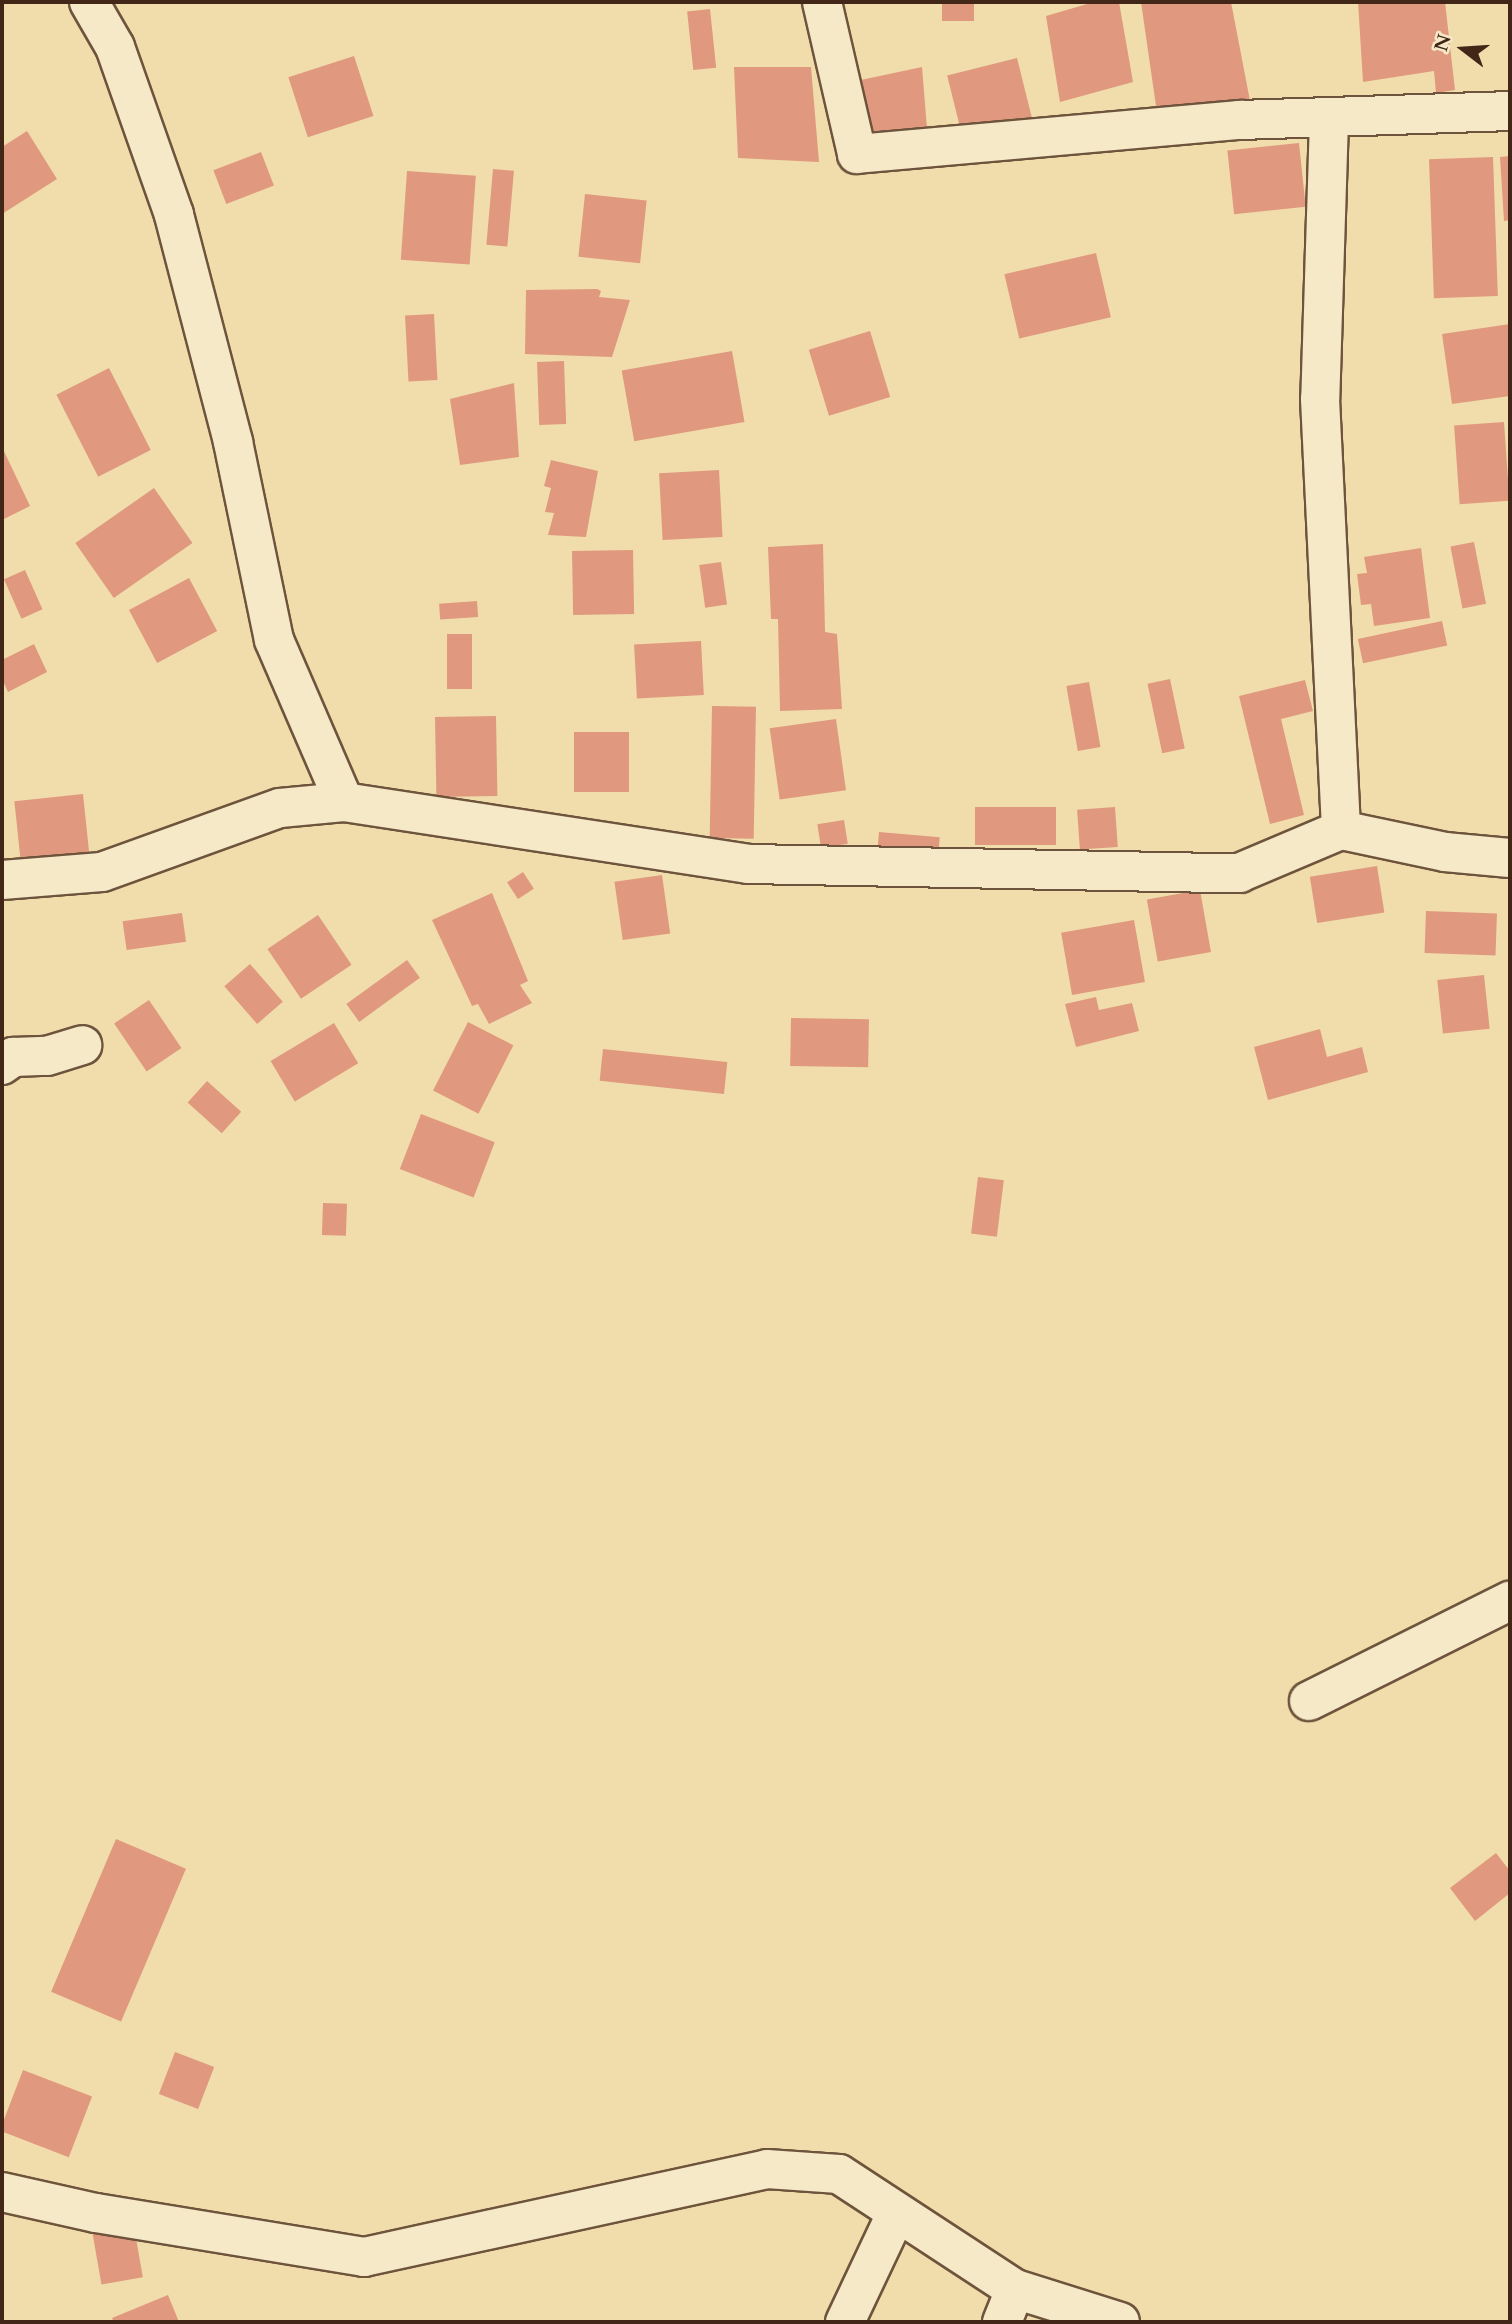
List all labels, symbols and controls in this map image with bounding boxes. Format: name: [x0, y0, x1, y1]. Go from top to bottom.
north arrow: [1428, 14, 1498, 84]
text: N: [1428, 31, 1458, 55]

